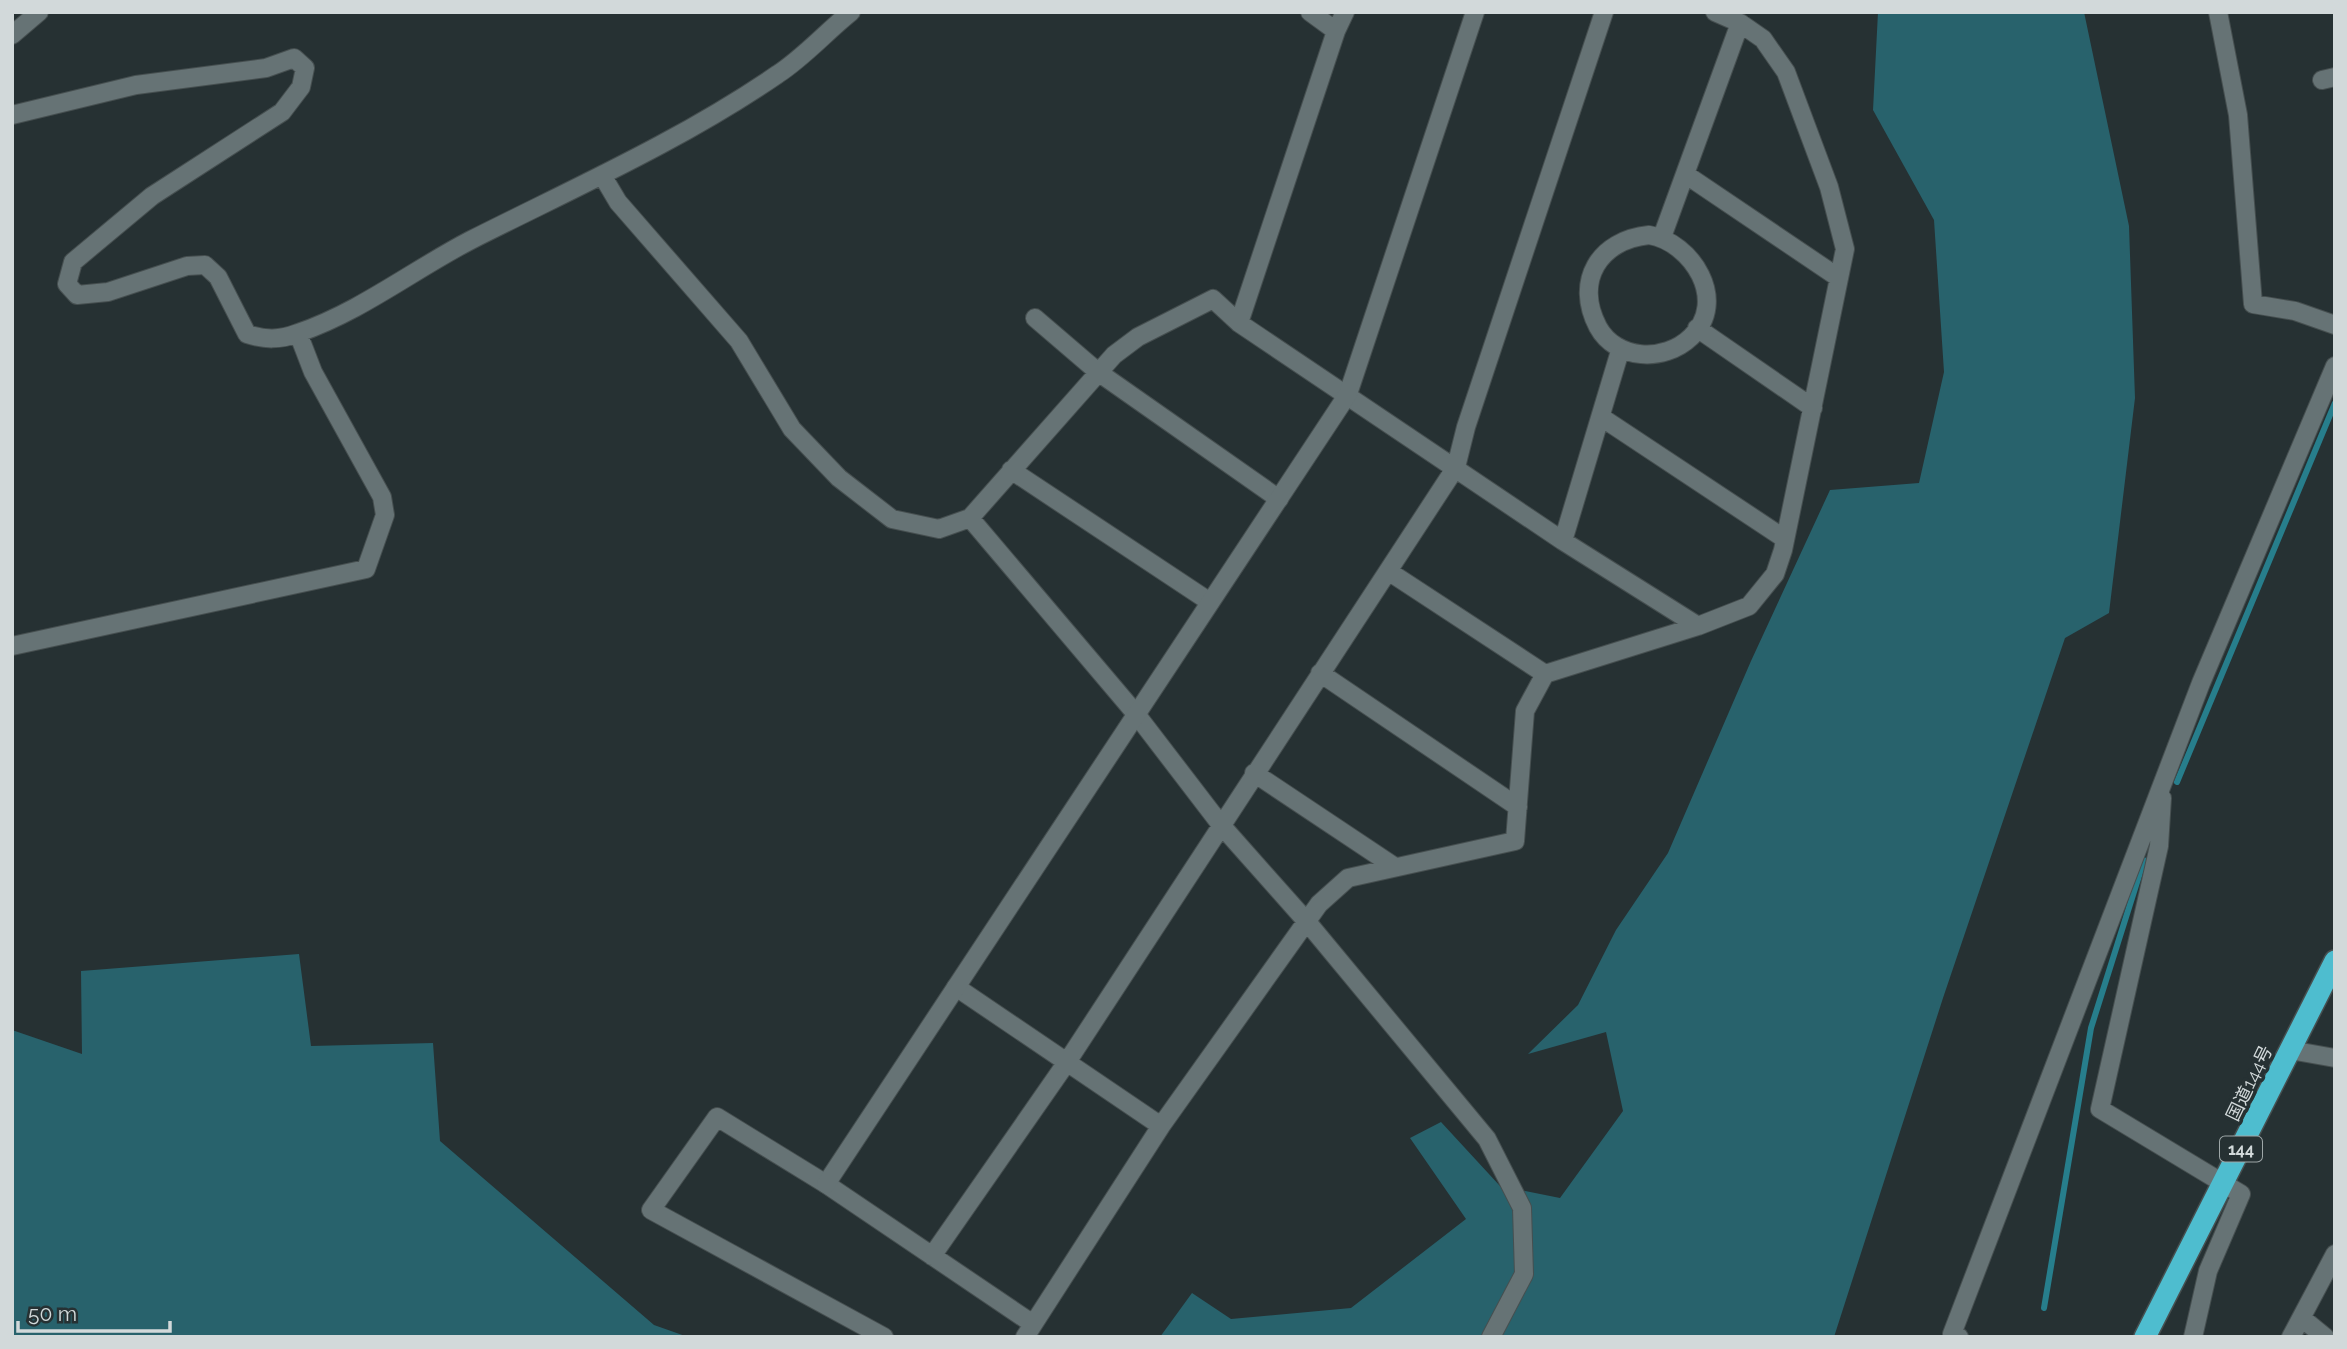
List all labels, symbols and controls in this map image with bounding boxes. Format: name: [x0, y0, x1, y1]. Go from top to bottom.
street label: 国道144号: [2222, 1042, 2276, 1124]
road number: 144: [2220, 1136, 2262, 1162]
scale bar: [18, 1290, 170, 1334]
text: 50 m: [28, 1301, 77, 1326]

